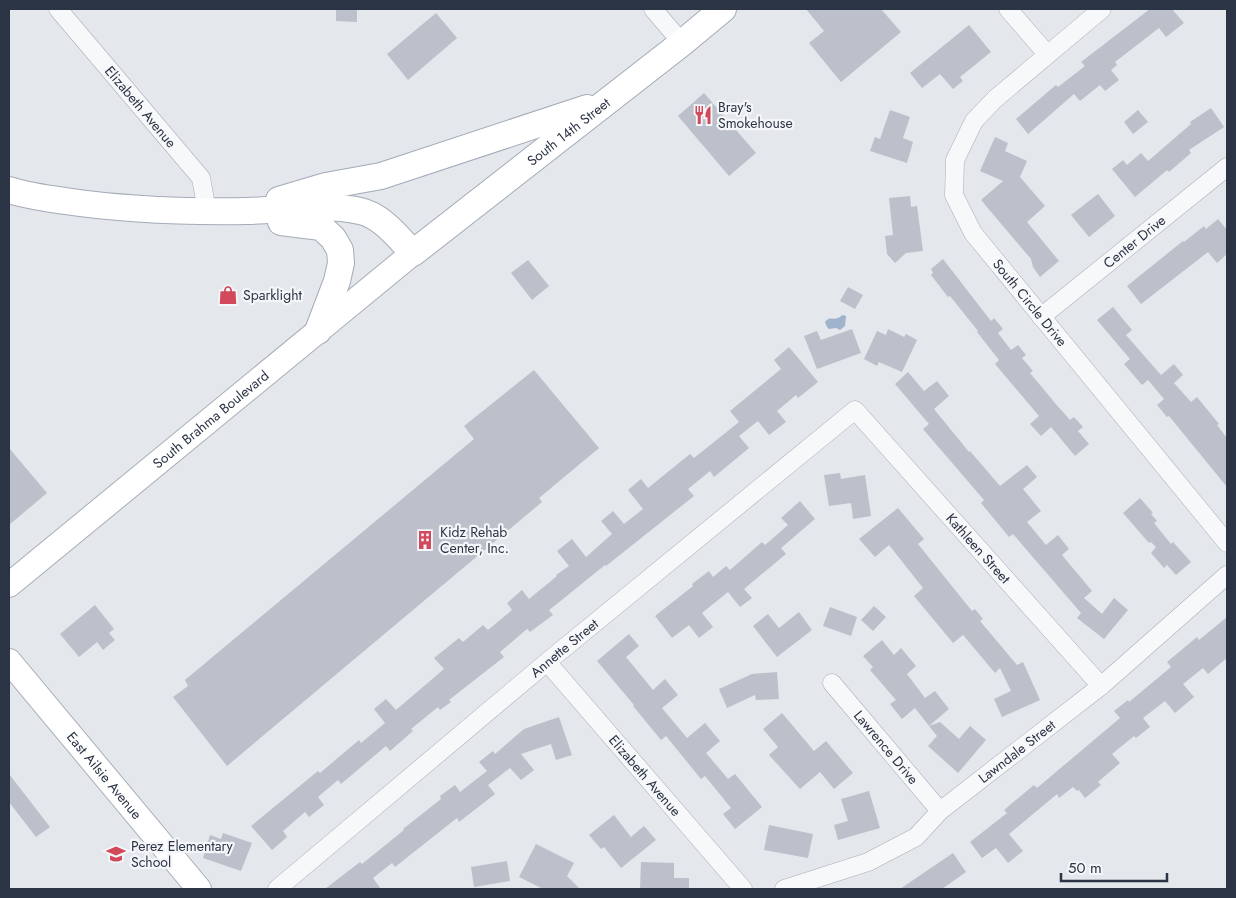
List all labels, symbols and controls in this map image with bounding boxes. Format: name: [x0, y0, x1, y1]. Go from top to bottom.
street label: Elizabeth Avenue: [100, 61, 181, 152]
street label: South 14th Street: [523, 92, 615, 170]
place label: Bray's Smokehouse: [718, 97, 793, 133]
restaurant icon: Bray's Smokehouse: [692, 104, 714, 126]
street label: Center Drive: [1099, 210, 1170, 273]
street label: South Circle Drive: [988, 254, 1072, 351]
shop icon: Sparklight: [217, 284, 239, 306]
place label: Sparklight: [243, 285, 303, 305]
street label: South Brahma Boulevard: [148, 366, 273, 473]
street label: Kathleen Street: [942, 509, 1015, 588]
place label: Kidz Rehab Center, Inc.: [440, 522, 509, 558]
building icon: Kidz Rehab Center, Inc.: [414, 529, 436, 551]
street label: Annette Street: [526, 614, 603, 682]
street label: Lawrence Drive: [849, 706, 923, 788]
street label: Lawndale Street: [974, 715, 1060, 788]
street label: East Ailsie Avenue: [62, 728, 147, 823]
street label: Elizabeth Avenue: [604, 731, 686, 821]
place label: Perez Elementary School: [131, 836, 234, 872]
school or university icon: Perez Elementary School: [105, 843, 127, 865]
scale bar: [1061, 850, 1167, 882]
text: 50 m: [1068, 857, 1102, 879]

